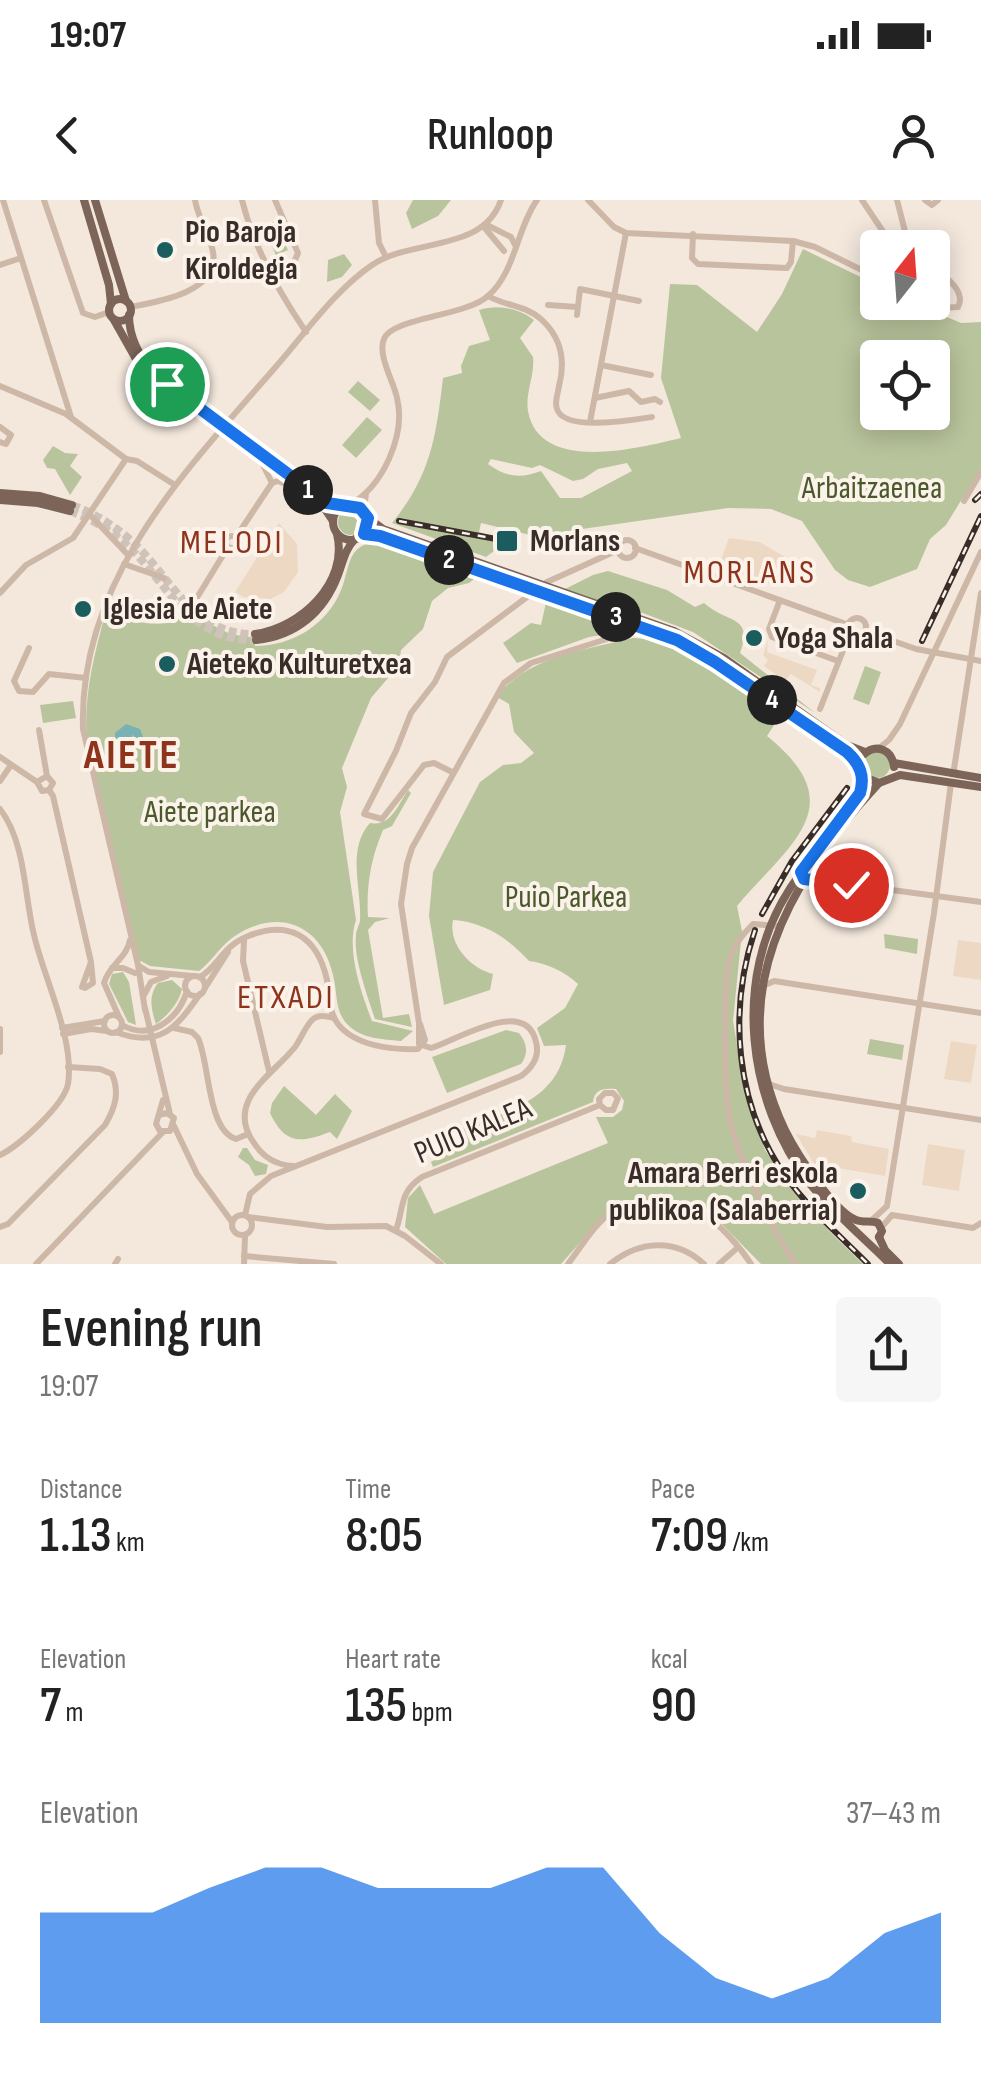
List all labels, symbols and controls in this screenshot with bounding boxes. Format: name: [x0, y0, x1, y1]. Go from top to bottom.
text: 19:07: [50, 13, 126, 58]
icon: back: [40, 108, 95, 163]
text: Runloop: [427, 108, 554, 163]
icon: person: [886, 108, 941, 163]
place label: Pio Baroja Kiroldegia: [185, 213, 298, 289]
north arrow: [860, 230, 950, 320]
map controls: [860, 230, 950, 430]
marker: Pio Baroja Kiroldegia: [154, 239, 176, 261]
button: locate: [860, 340, 950, 430]
pin: [125, 342, 210, 427]
icon: arrive: [140, 357, 195, 412]
pin: 1: [283, 465, 333, 515]
park label: Arbaitzaenea: [801, 469, 942, 508]
text: 1: [303, 473, 313, 506]
district label: MELODI: [180, 521, 284, 564]
place label: Morlans: [530, 522, 620, 561]
marker: Morlans: [494, 528, 520, 554]
pin: 2: [424, 535, 474, 585]
text: 2: [443, 543, 455, 576]
district label: MORLANS: [684, 551, 816, 594]
place label: Iglesia de Aiete: [103, 590, 273, 629]
pin: 3: [591, 592, 641, 642]
marker: Iglesia de Aiete: [72, 598, 94, 620]
text: 3: [610, 600, 622, 633]
place label: Yoga Shala: [774, 619, 893, 658]
marker: Yoga Shala: [743, 627, 765, 649]
place label: Aieteko Kulturetxea: [186, 645, 412, 684]
marker: Aieteko Kulturetxea: [156, 653, 178, 675]
pin: 4: [747, 675, 797, 725]
text: 4: [765, 683, 779, 716]
district label: AIETE: [83, 730, 180, 781]
park label: Aiete parkea: [143, 793, 276, 832]
pin: [809, 843, 894, 928]
icon: check: [824, 858, 879, 913]
park label: Puio Parkea: [505, 878, 627, 917]
district label: ETXADI: [237, 976, 335, 1019]
street label: PUIO KALEA: [409, 1089, 538, 1173]
place label: Amara Berri eskola publikoa (Salaberria): [609, 1154, 838, 1230]
marker: Amara Berri eskola publikoa (Salaberria): [847, 1180, 869, 1202]
text: Evening run: [40, 1296, 263, 1363]
button: share: [836, 1297, 941, 1402]
text: 19:07: [40, 1367, 98, 1406]
text: Distance: [40, 1473, 123, 1506]
text: Time: [345, 1473, 391, 1506]
text: Pace: [651, 1473, 695, 1506]
text: 1.13: [40, 1506, 112, 1566]
text: 8:05: [345, 1506, 423, 1566]
text: 7:09: [651, 1506, 728, 1566]
text: km: [112, 1526, 145, 1559]
text: /km: [728, 1526, 769, 1559]
text: Elevation: [40, 1643, 126, 1676]
text: Heart rate: [345, 1643, 441, 1676]
text: kcal: [651, 1643, 688, 1676]
text: 7: [40, 1676, 61, 1736]
text: 135: [345, 1676, 407, 1736]
text: 90: [651, 1676, 697, 1736]
text: m: [61, 1696, 84, 1729]
text: bpm: [407, 1696, 453, 1729]
text: Elevation: [40, 1794, 139, 1833]
text: 37–43 m: [846, 1794, 941, 1833]

